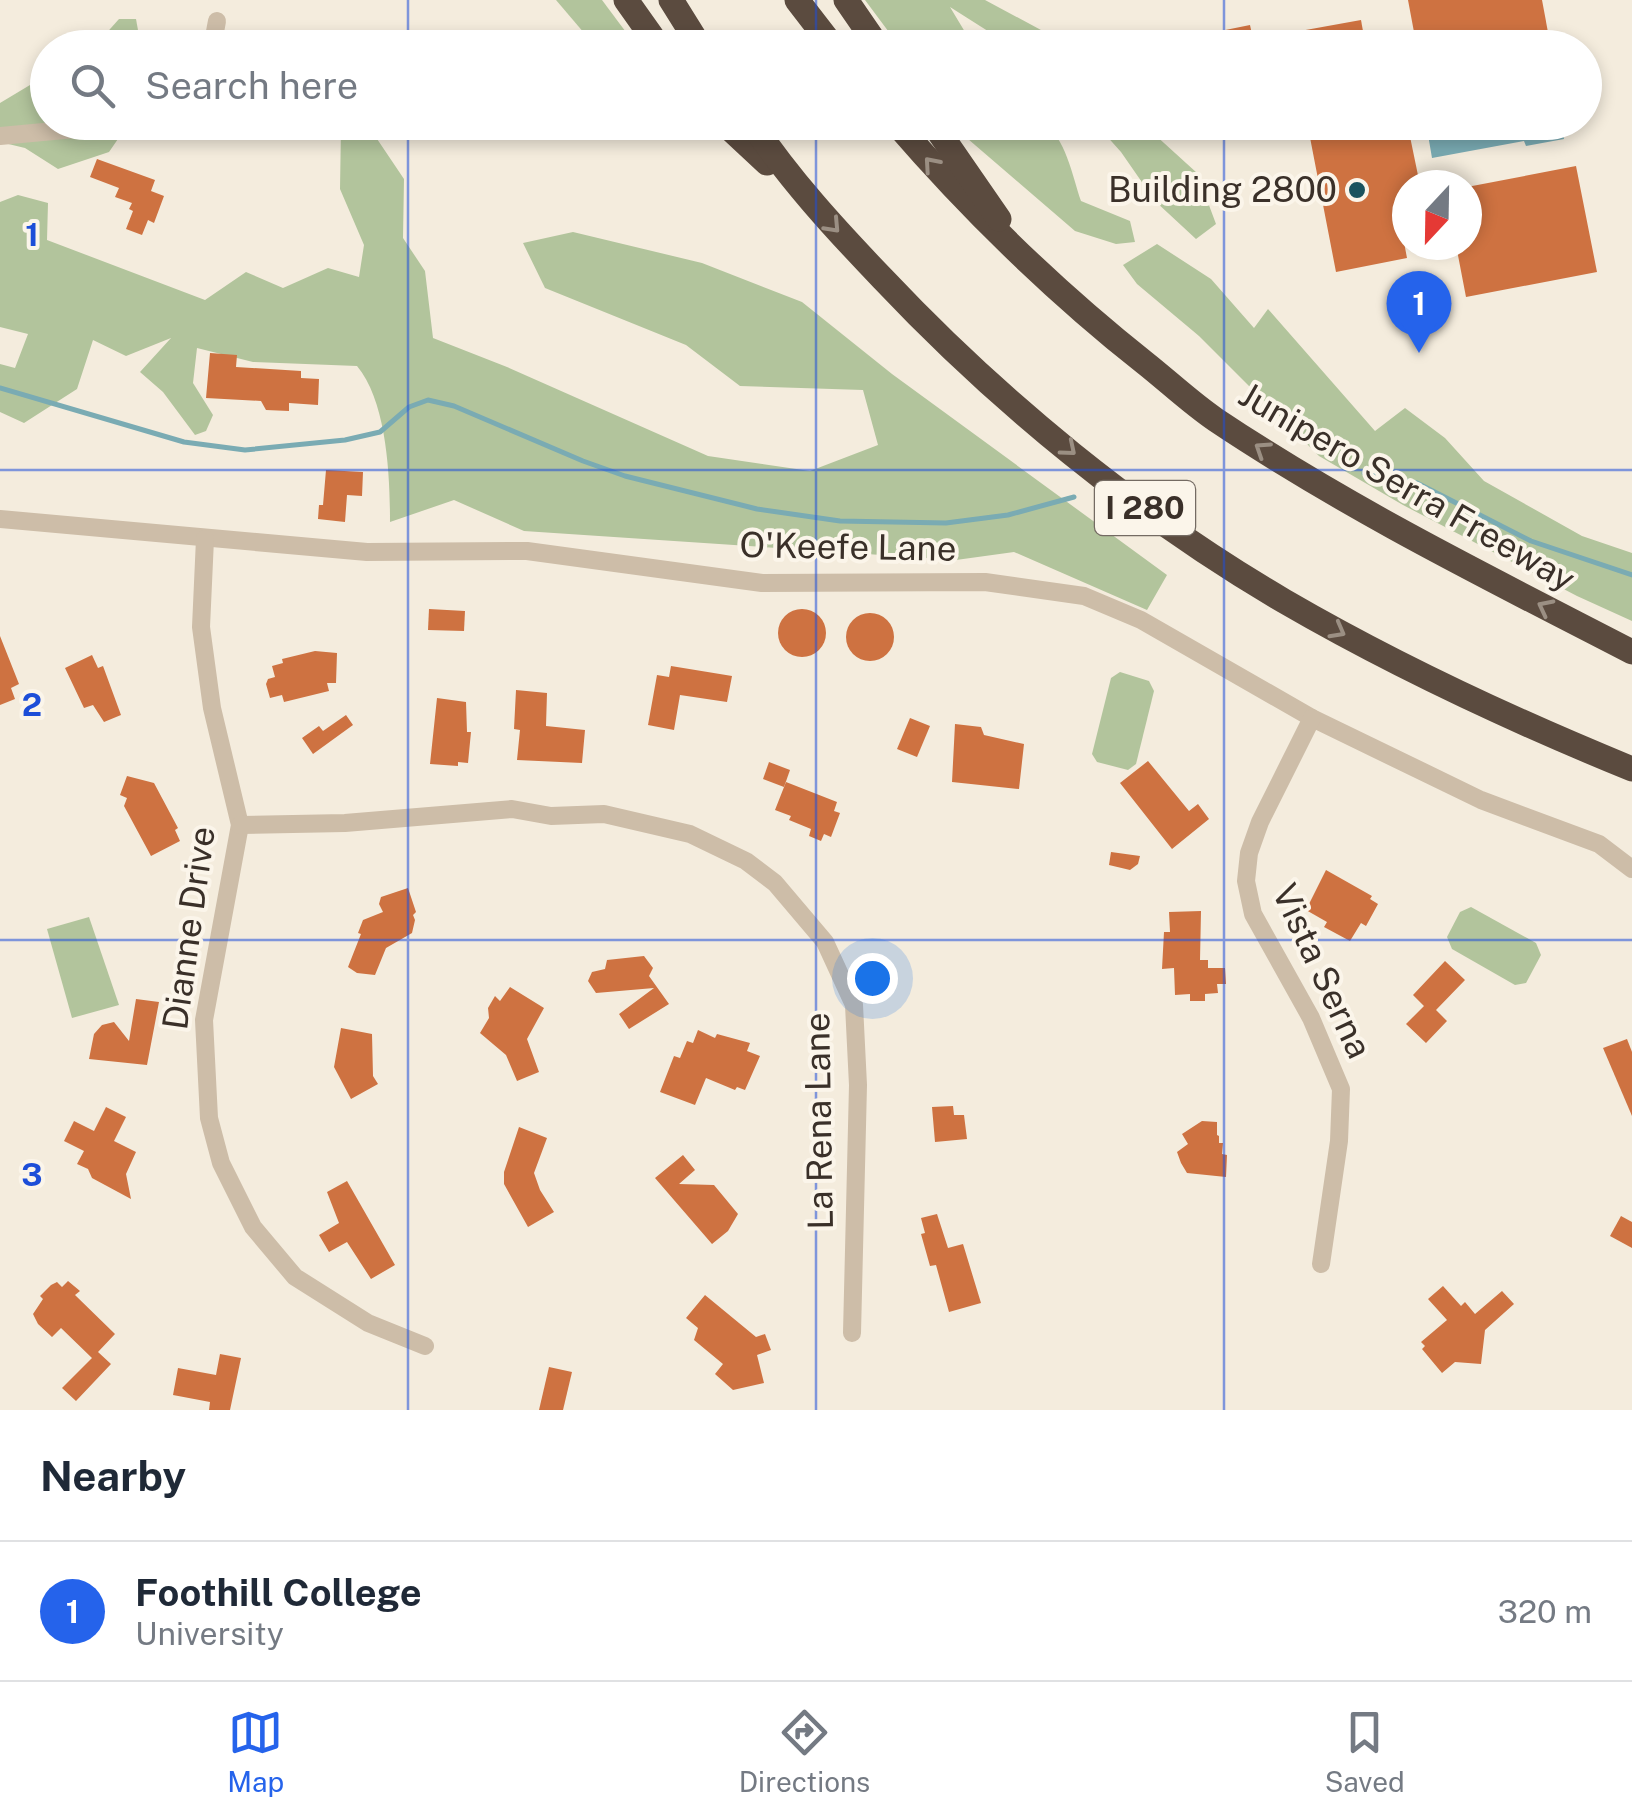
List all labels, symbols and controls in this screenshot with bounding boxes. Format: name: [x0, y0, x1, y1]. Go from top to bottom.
search box: [30, 30, 1602, 140]
icon: search: [65, 58, 120, 113]
text: Search here: [145, 63, 358, 108]
one-way arrow: [924, 157, 942, 176]
place label: Building 2800: [1108, 169, 1337, 210]
north arrow: [1392, 170, 1482, 260]
marker: Building 2800: [1346, 179, 1368, 201]
one-way arrow: [821, 214, 839, 233]
text: 1: [25, 216, 39, 253]
pin: 1: [1386, 270, 1452, 353]
street label: Junipero Serra Freeway: [1232, 374, 1583, 600]
one-way arrow: [1058, 437, 1076, 455]
one-way arrow: [1255, 442, 1273, 461]
road number: I 280: [1095, 481, 1195, 535]
street label: O'Keefe Lane: [739, 524, 957, 569]
one-way arrow: [1538, 600, 1556, 619]
one-way arrow: [1327, 619, 1345, 639]
text: 2: [22, 686, 42, 723]
street label: Dianne Drive: [154, 824, 223, 1032]
street label: Vista Serna: [1264, 877, 1381, 1064]
your location: [847, 953, 898, 1004]
street label: La Rena Lane: [796, 1012, 841, 1230]
text: 3: [21, 1156, 43, 1193]
text: Nearby: [40, 1451, 186, 1500]
text: Foothill College: [135, 1570, 422, 1615]
text: 1: [66, 1593, 79, 1630]
text: 320 m: [1498, 1593, 1592, 1630]
text: University: [135, 1615, 284, 1652]
tab: Map: [227, 1705, 284, 1798]
tab: Directions: [739, 1705, 870, 1798]
tab: Saved: [1325, 1705, 1405, 1798]

